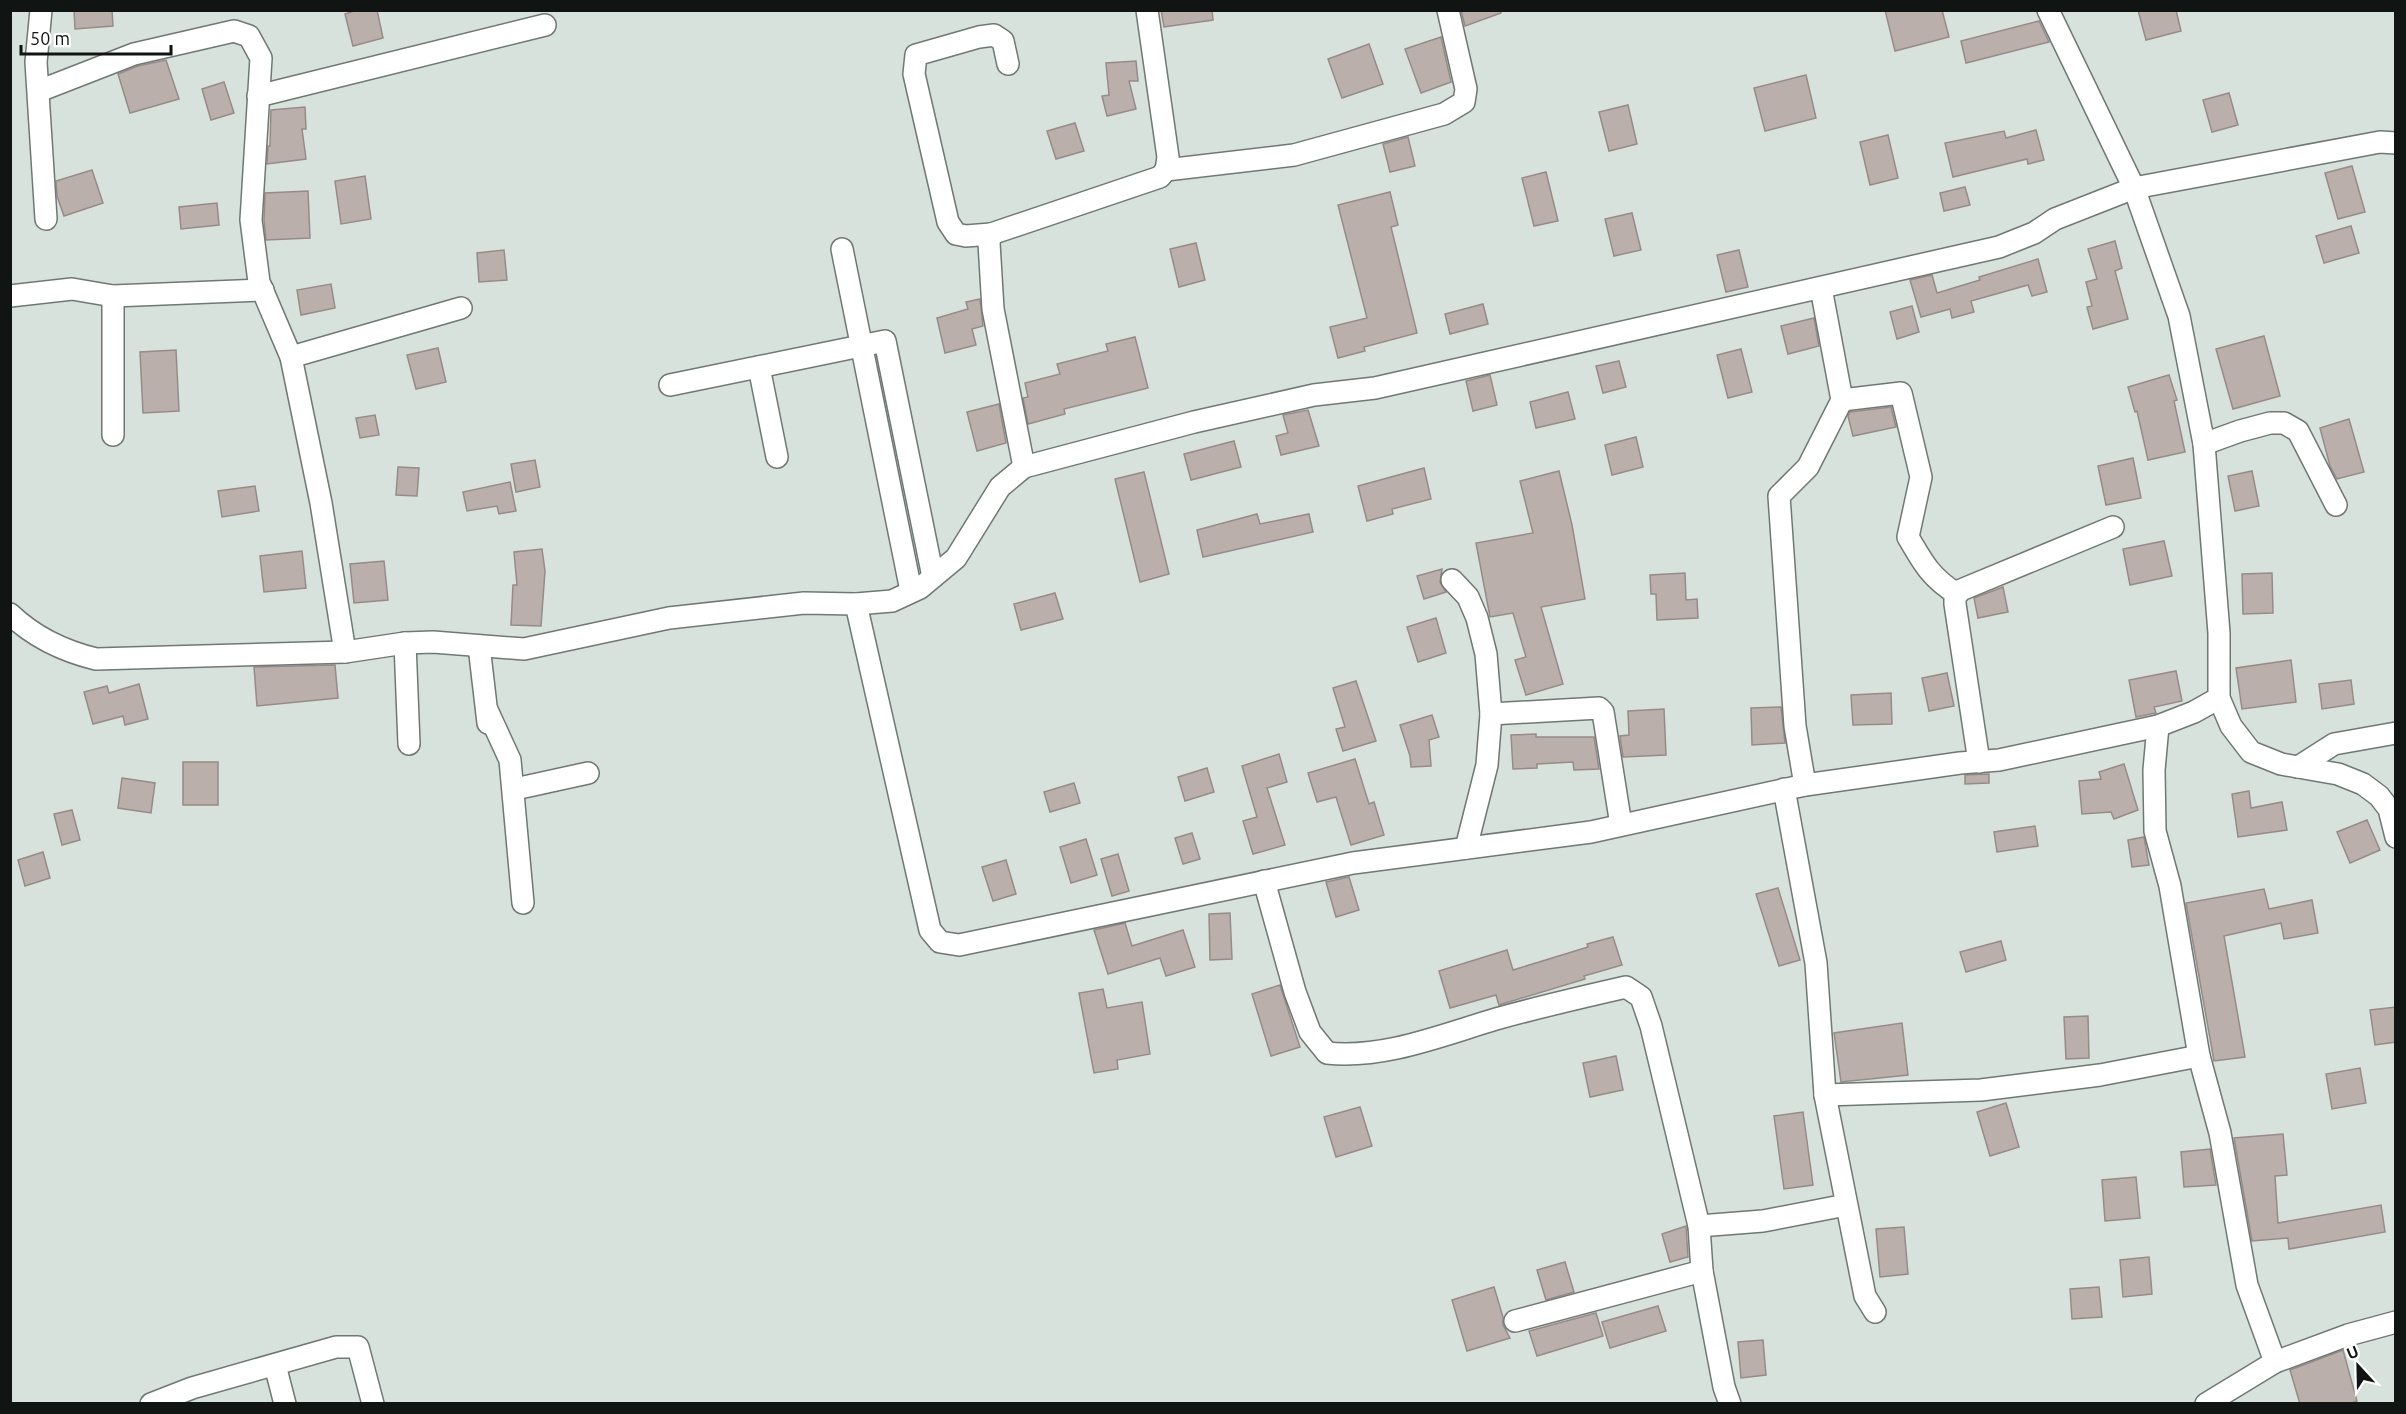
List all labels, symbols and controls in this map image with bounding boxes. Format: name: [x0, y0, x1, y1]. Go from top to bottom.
scale bar: [21, 18, 171, 56]
text: 50 m: [30, 28, 70, 48]
north arrow: [2328, 1336, 2388, 1396]
text: U: [2344, 1342, 2361, 1363]

